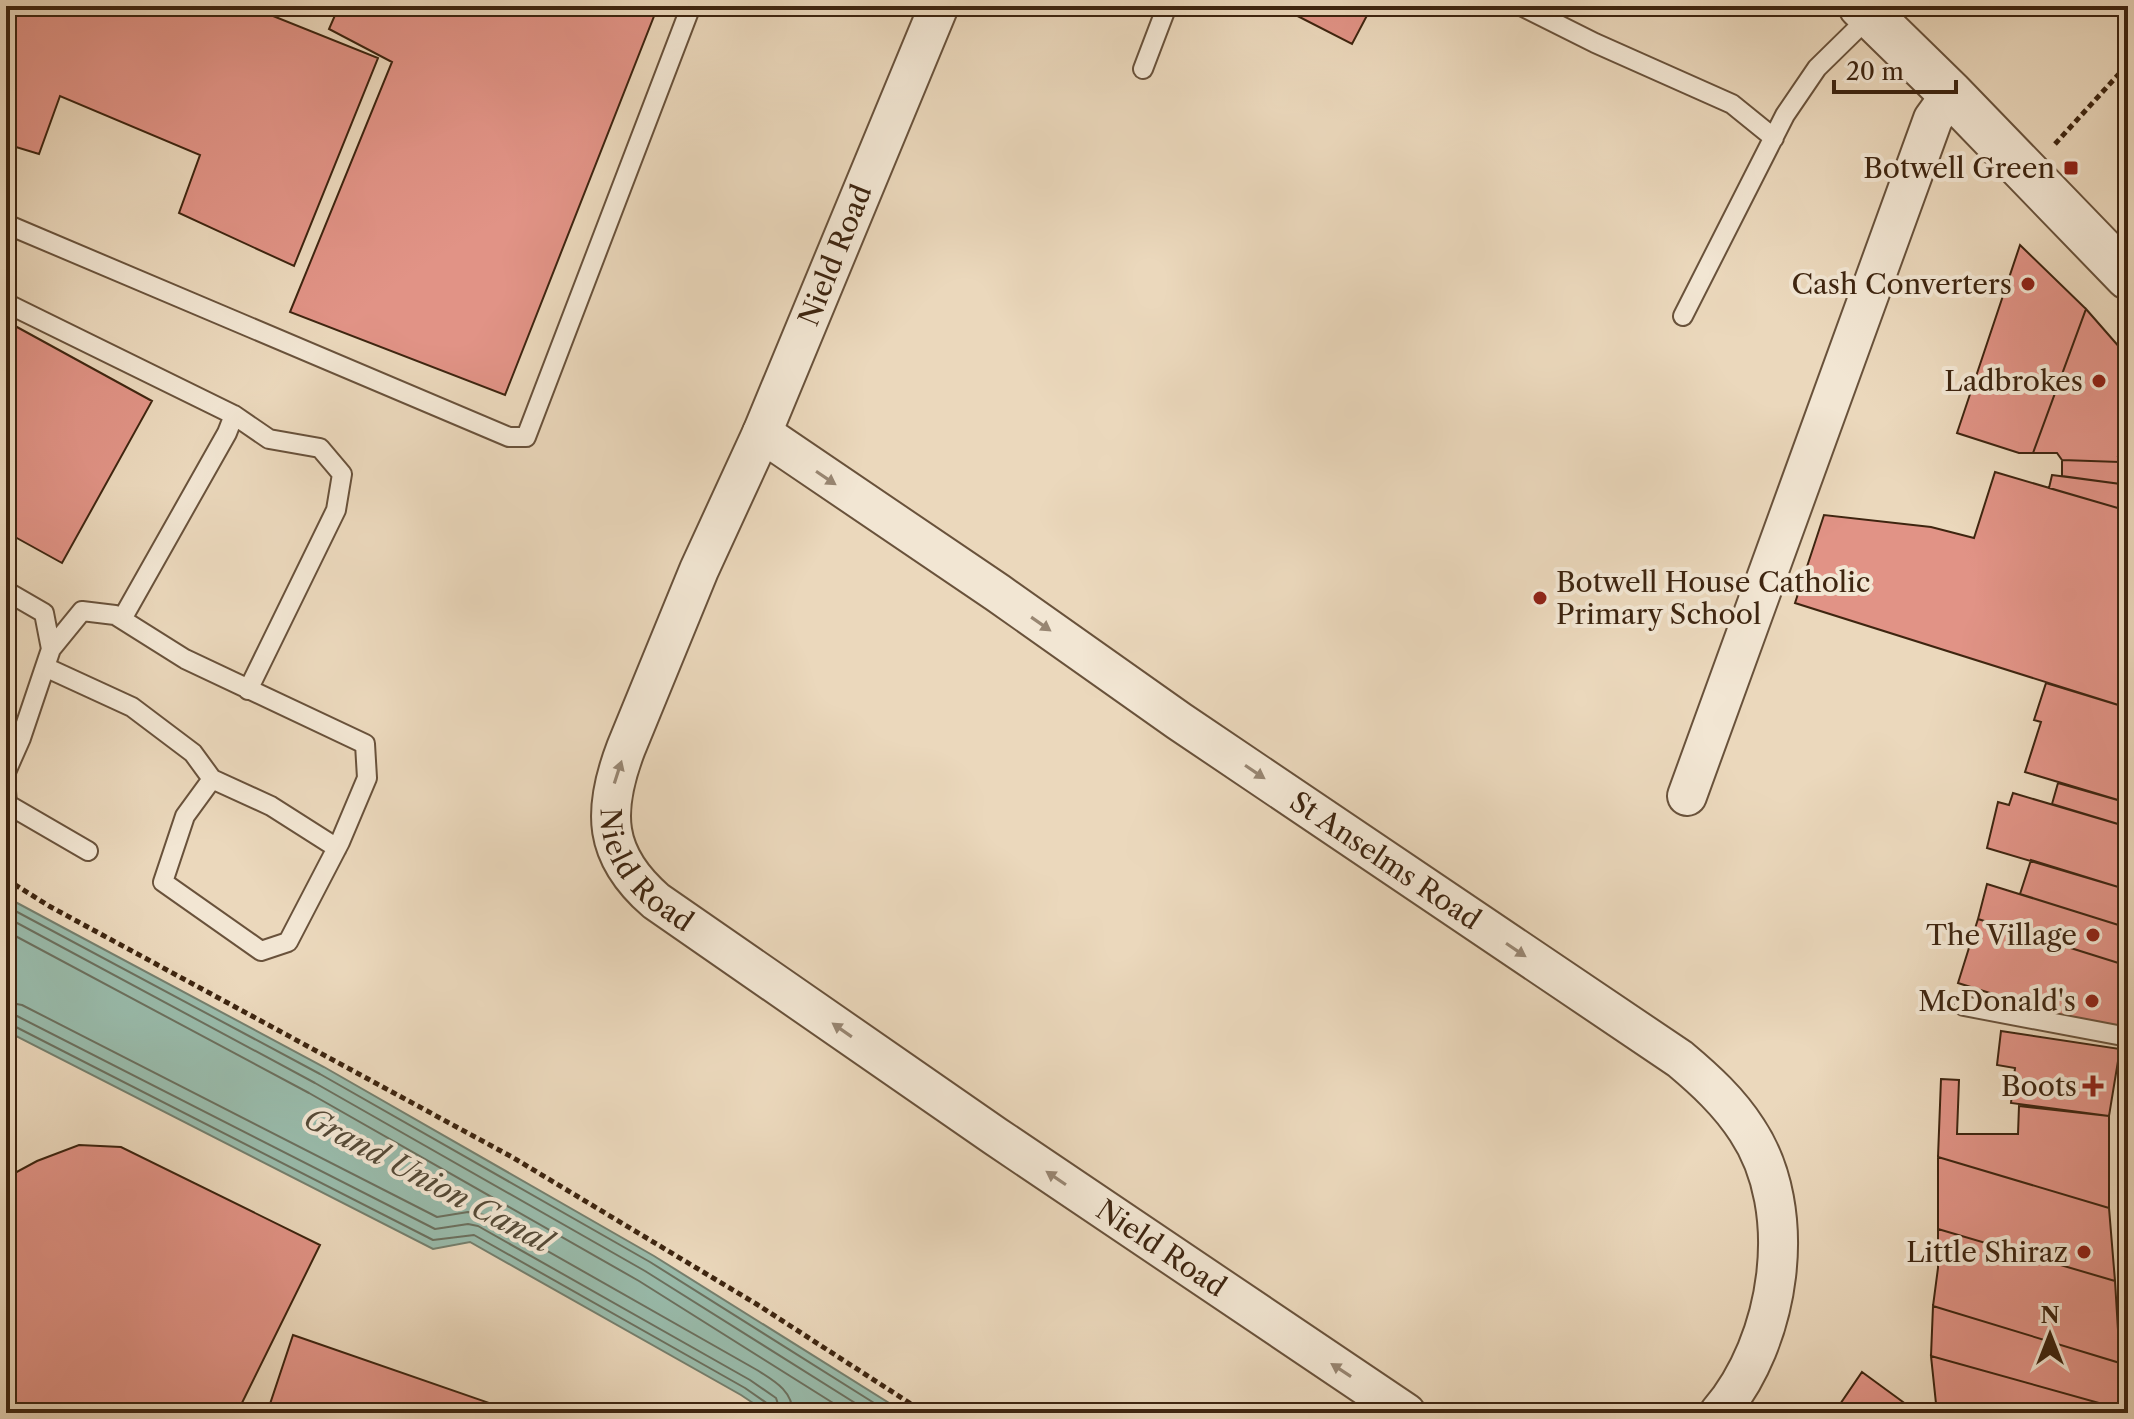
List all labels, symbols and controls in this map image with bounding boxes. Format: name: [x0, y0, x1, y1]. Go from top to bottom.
scale bar: [1834, 44, 1956, 94]
text: 20 m: [1846, 57, 1904, 86]
place label: Botwell Green: [1863, 151, 2055, 185]
marker: Botwell Green: [2062, 159, 2080, 177]
street label: Nield Road: [791, 179, 879, 331]
place label: Cash Converters: [1791, 267, 2012, 301]
marker: Cash Converters: [2019, 275, 2037, 293]
place label: Ladbrokes: [1944, 364, 2083, 398]
marker: Ladbrokes: [2090, 372, 2108, 390]
one-way arrow: [816, 470, 837, 485]
place label: Botwell House Catholic Primary School: [1556, 565, 1870, 631]
marker: Botwell House Catholic Primary School: [1531, 589, 1549, 607]
one-way arrow: [1031, 616, 1052, 631]
one-way arrow: [612, 759, 624, 783]
one-way arrow: [1244, 764, 1265, 779]
street label: St Anselms Road: [1284, 784, 1487, 937]
street label: Nield Road: [594, 807, 700, 939]
place label: The Village: [1926, 918, 2077, 952]
marker: The Village: [2084, 926, 2102, 944]
one-way arrow: [1505, 942, 1527, 957]
place label: McDonald's: [1918, 984, 2076, 1018]
marker: McDonald's: [2083, 992, 2101, 1010]
one-way arrow: [832, 1023, 853, 1038]
place label: Boots: [2001, 1069, 2077, 1103]
marker: Boots: [2084, 1077, 2102, 1095]
water label: Grand Union Canal: [298, 1099, 561, 1262]
one-way arrow: [1045, 1171, 1066, 1186]
street label: Nield Road: [1090, 1192, 1233, 1304]
place label: Little Shiraz: [1906, 1235, 2068, 1269]
marker: Little Shiraz: [2075, 1243, 2093, 1261]
north arrow: [2010, 1295, 2090, 1375]
text: N: [2040, 1302, 2060, 1329]
one-way arrow: [1331, 1363, 1352, 1378]

